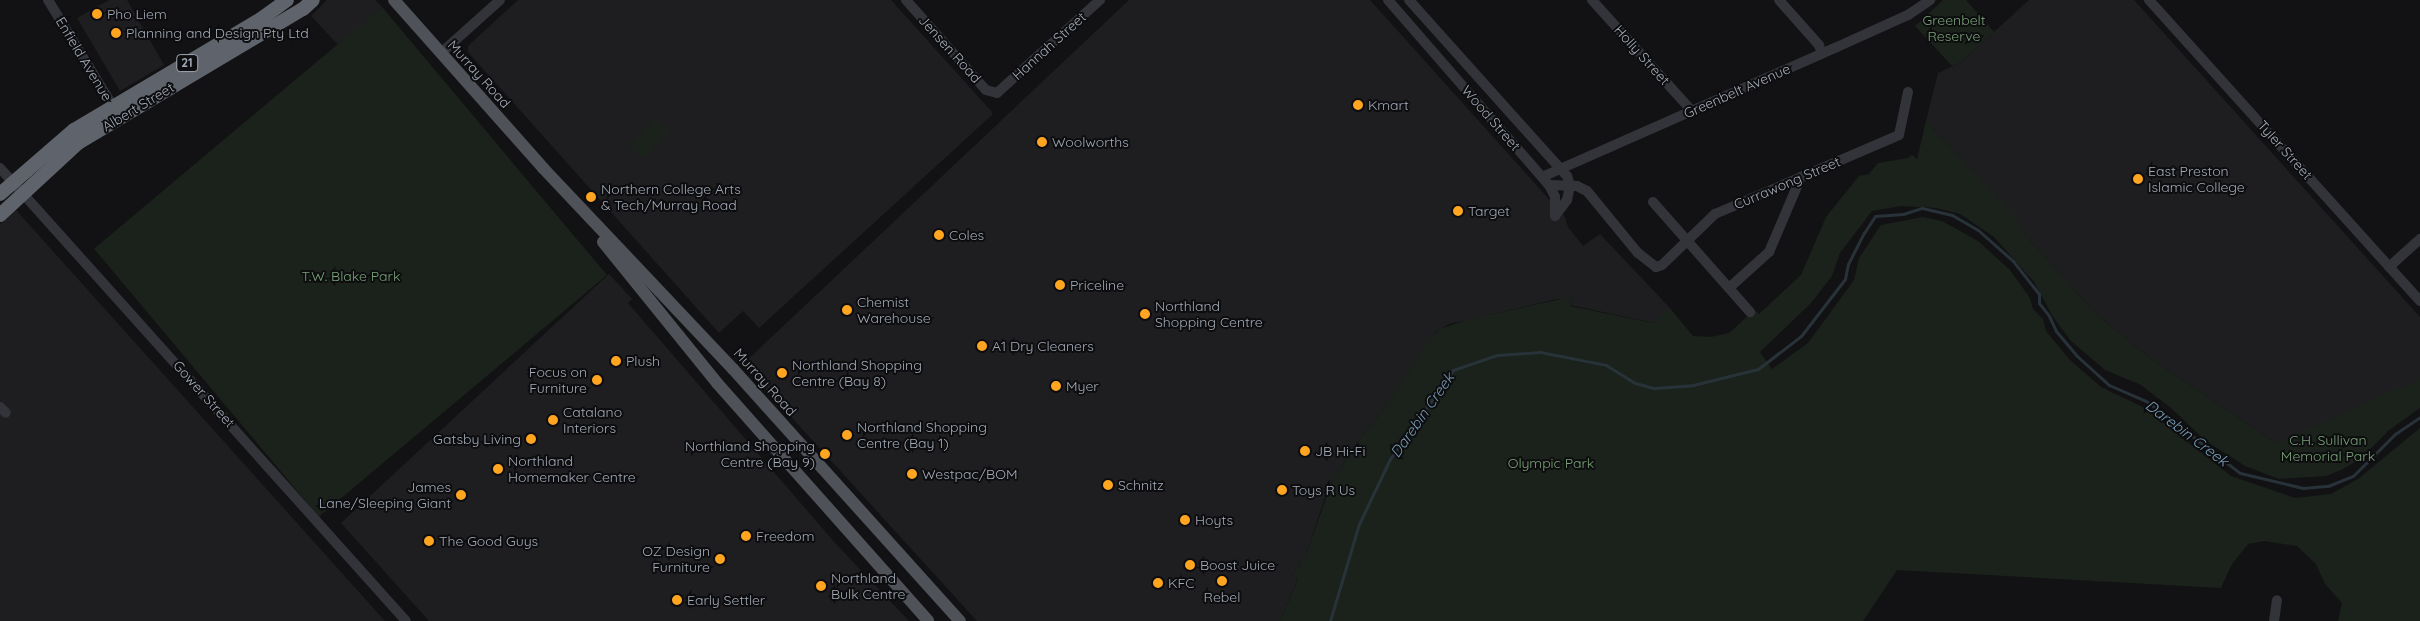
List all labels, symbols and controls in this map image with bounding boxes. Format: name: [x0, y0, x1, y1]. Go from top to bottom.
place label: Pho Liem: [107, 6, 167, 22]
marker: Pho Liem: [91, 8, 103, 20]
street label: Hannah Street: [1009, 9, 1089, 83]
street label: Jensen Road: [915, 12, 985, 86]
park label: Greenbelt Reserve: [1922, 12, 1986, 44]
street label: Enfield Avenue: [52, 14, 116, 104]
street label: Holly Street: [1611, 22, 1673, 88]
place label: Planning and Design Pty Ltd: [126, 25, 309, 41]
marker: Planning and Design Pty Ltd: [110, 27, 122, 39]
street label: Murray Road: [444, 37, 514, 111]
road number: 21: [176, 54, 198, 72]
street label: Greenbelt Avenue: [1681, 60, 1793, 122]
street label: Albert Street: [99, 79, 177, 135]
street label: Wood Street: [1458, 82, 1524, 154]
place label: Kmart: [1368, 97, 1409, 113]
marker: Kmart: [1352, 99, 1364, 111]
street label: Tyler Street: [2254, 117, 2316, 183]
place label: Woolworths: [1052, 134, 1129, 150]
marker: Woolworths: [1036, 136, 1048, 148]
street label: Currawong Street: [1731, 153, 1843, 213]
place label: East Preston Islamic College: [2148, 163, 2245, 196]
marker: East Preston Islamic College: [2132, 173, 2144, 185]
place label: Northern College Arts & Tech/Murray Road: [601, 181, 741, 213]
marker: Northern College Arts & Tech/Murray Road: [585, 191, 597, 203]
place label: Target: [1468, 203, 1510, 219]
marker: Target: [1452, 205, 1464, 217]
place label: Coles: [949, 227, 984, 243]
marker: Coles: [933, 229, 945, 241]
park label: T.W. Blake Park: [302, 268, 400, 284]
place label: Priceline: [1070, 277, 1124, 293]
marker: Priceline: [1054, 279, 1066, 291]
place label: Chemist Warehouse: [857, 294, 931, 326]
place label: Northland Shopping Centre: [1155, 298, 1263, 331]
marker: Chemist Warehouse: [841, 304, 853, 316]
marker: Northland Shopping Centre: [1139, 308, 1151, 320]
place label: A1 Dry Cleaners: [992, 338, 1094, 354]
marker: A1 Dry Cleaners: [976, 340, 988, 352]
street label: Murray Road: [730, 345, 800, 419]
place label: Plush: [626, 353, 660, 369]
marker: Plush: [610, 355, 622, 367]
street label: Gower Street: [170, 357, 238, 431]
place label: Northland Shopping Centre (Bay 8): [792, 357, 922, 390]
place label: Focus on Furniture: [529, 364, 587, 397]
marker: Northland Shopping Centre (Bay 8): [776, 367, 788, 379]
water label: Darebin Creek: [1386, 369, 1458, 461]
marker: Focus on Furniture: [591, 374, 603, 386]
place label: Myer: [1066, 378, 1099, 394]
marker: Myer: [1050, 380, 1062, 392]
water label: Darebin Creek: [2142, 396, 2232, 470]
place label: Catalano Interiors: [563, 404, 622, 437]
marker: Catalano Interiors: [547, 414, 559, 426]
place label: Northland Shopping Centre (Bay 1): [857, 419, 987, 452]
marker: Northland Shopping Centre (Bay 1): [841, 429, 853, 441]
place label: Gatsby Living: [433, 431, 521, 447]
park label: C.H. Sullivan Memorial Park: [2281, 432, 2375, 464]
marker: Gatsby Living: [525, 433, 537, 445]
place label: Northland Shopping Centre (Bay 9): [685, 438, 815, 471]
place label: JB Hi-Fi: [1315, 443, 1365, 459]
marker: JB Hi-Fi: [1299, 445, 1311, 457]
marker: Northland Shopping Centre (Bay 9): [819, 448, 831, 460]
place label: Northland Homemaker Centre: [508, 453, 636, 486]
park label: Olympic Park: [1508, 455, 1594, 471]
marker: Northland Homemaker Centre: [492, 463, 504, 475]
place label: Westpac/BOM: [922, 466, 1017, 482]
marker: Westpac/BOM: [906, 468, 918, 480]
place label: Schnitz: [1118, 477, 1164, 493]
place label: James Lane/Sleeping Giant: [319, 479, 451, 512]
marker: Schnitz: [1102, 479, 1114, 491]
place label: Toys R Us: [1292, 482, 1355, 498]
marker: Toys R Us: [1276, 484, 1288, 496]
marker: James Lane/Sleeping Giant: [455, 489, 467, 501]
place label: Hoyts: [1195, 512, 1233, 528]
marker: Hoyts: [1179, 514, 1191, 526]
place label: Freedom: [756, 528, 814, 544]
marker: Freedom: [740, 530, 752, 542]
place label: The Good Guys: [439, 533, 538, 549]
marker: The Good Guys: [423, 535, 435, 547]
place label: OZ Design Furniture: [642, 543, 710, 576]
marker: OZ Design Furniture: [714, 553, 726, 565]
place label: Boost Juice: [1200, 557, 1275, 573]
marker: Boost Juice: [1184, 559, 1196, 571]
place label: Northland Bulk Centre: [831, 570, 905, 602]
place label: KFC: [1168, 575, 1194, 591]
marker: Rebel: [1216, 575, 1228, 587]
marker: KFC: [1152, 577, 1164, 589]
marker: Northland Bulk Centre: [815, 580, 827, 592]
place label: Rebel: [1204, 589, 1240, 605]
place label: Early Settler: [687, 592, 765, 608]
marker: Early Settler: [671, 594, 683, 606]

